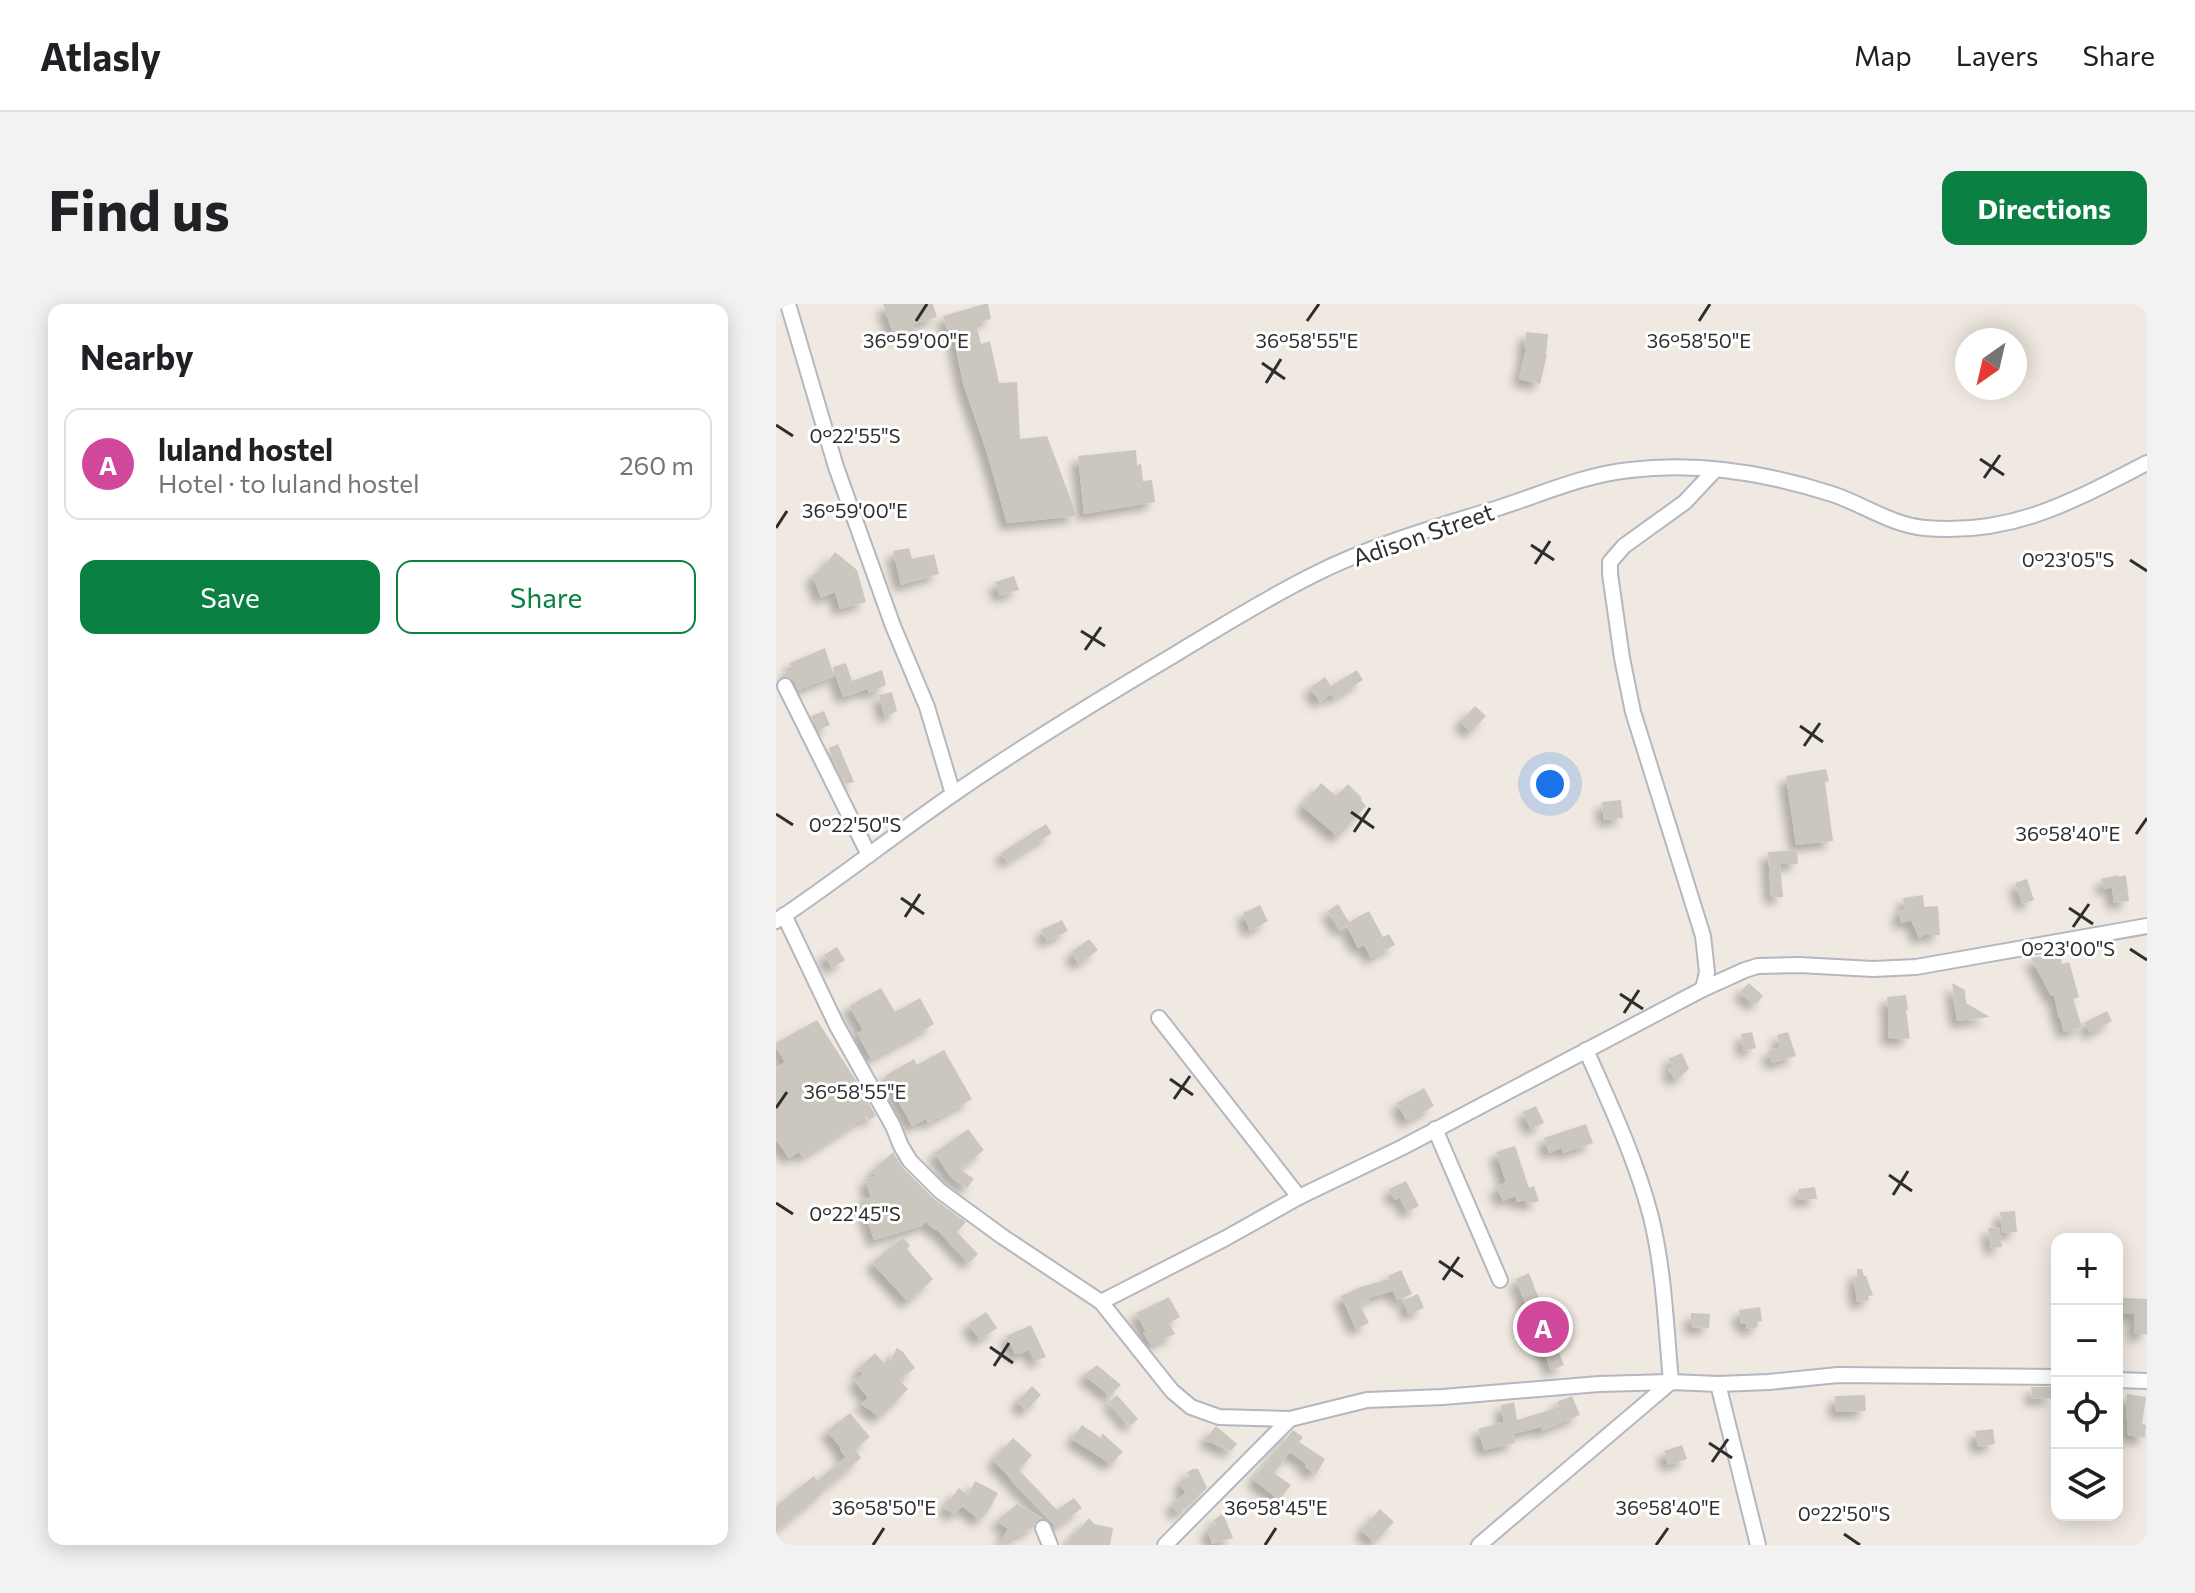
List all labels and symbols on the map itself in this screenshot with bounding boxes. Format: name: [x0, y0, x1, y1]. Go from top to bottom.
text: 36°59'00"E: [863, 328, 969, 352]
text: 36°58'55"E: [1256, 328, 1358, 352]
text: 36°58'50"E: [1647, 328, 1751, 352]
north arrow: [1955, 328, 2027, 400]
text: 0°22'55"S: [810, 423, 900, 447]
street label: Adison Street: [1349, 496, 1498, 572]
text: 36°59'00"E: [802, 498, 908, 522]
text: 0°23'05"S: [2022, 547, 2114, 571]
your location: [1530, 764, 1570, 804]
text: 0°22'50"S: [809, 812, 901, 836]
text: 36°58'40"E: [2016, 821, 2120, 845]
text: 0°23'00"S: [2021, 936, 2115, 960]
text: 36°58'55"E: [804, 1079, 906, 1103]
text: 0°22'45"S: [809, 1201, 901, 1225]
pin: A: [1517, 1297, 1569, 1357]
text: 36°58'50"E: [832, 1495, 936, 1519]
text: 36°58'45"E: [1224, 1495, 1328, 1519]
text: 36°58'40"E: [1616, 1495, 1720, 1519]
text: 0°22'50"S: [1798, 1501, 1890, 1525]

